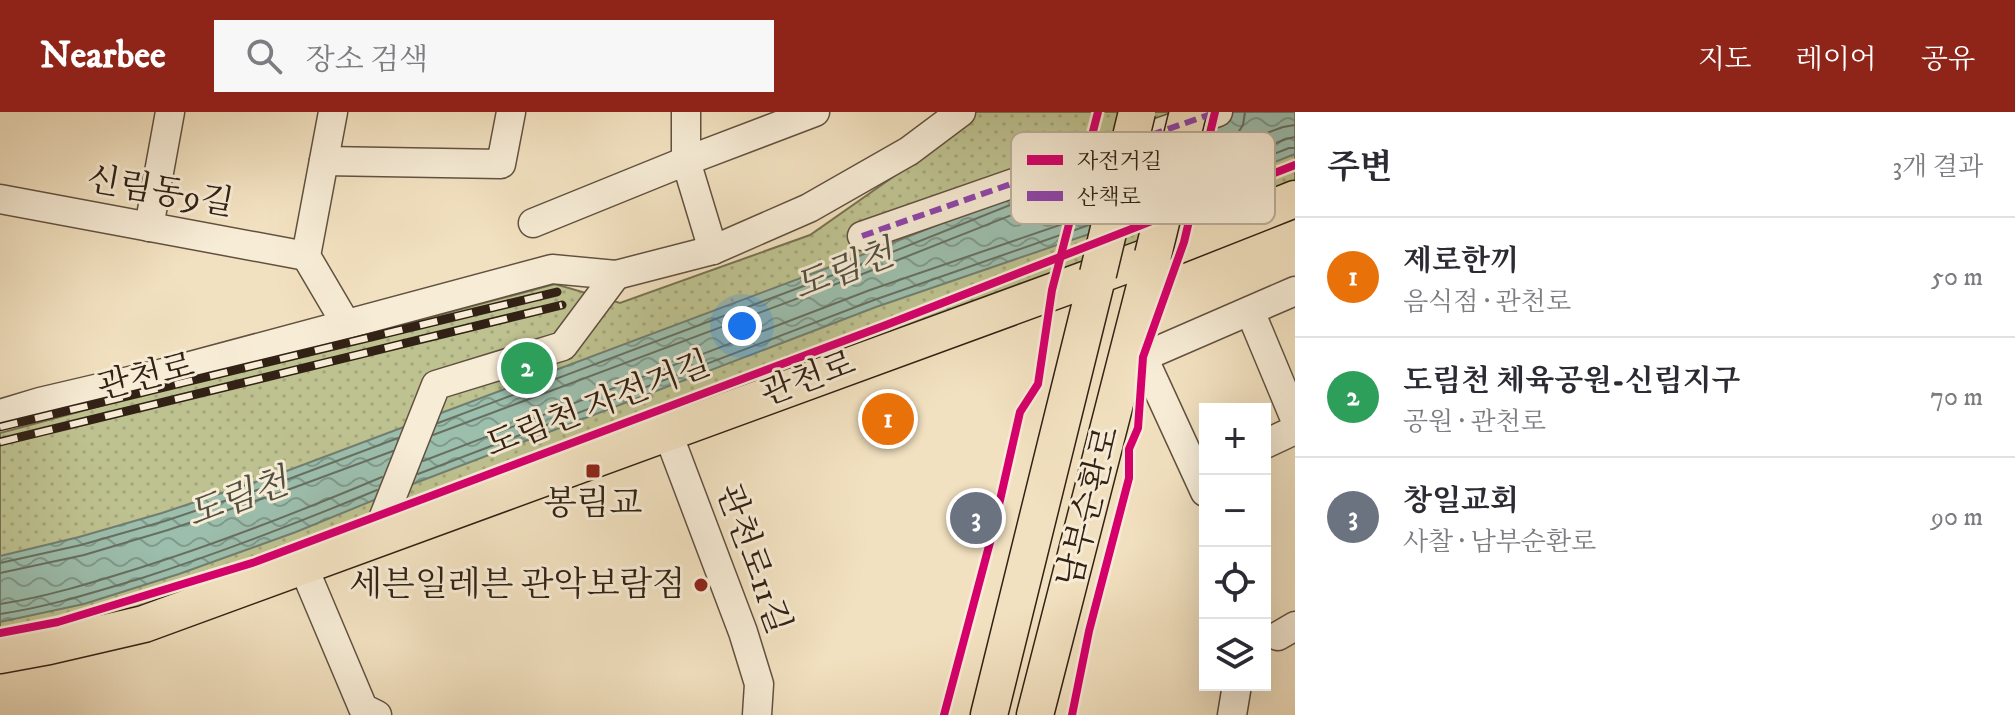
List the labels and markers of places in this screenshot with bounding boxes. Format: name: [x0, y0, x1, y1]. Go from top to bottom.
pin: 2: [501, 338, 553, 398]
pin: 1: [862, 389, 914, 449]
marker: 봉림교: [584, 462, 602, 480]
place label: 봉림교: [544, 483, 642, 525]
pin: 3: [950, 488, 1002, 548]
place label: 세븐일레븐 관악보람점: [349, 564, 685, 606]
marker: 세븐일레븐 관악보람점: [692, 576, 710, 594]

